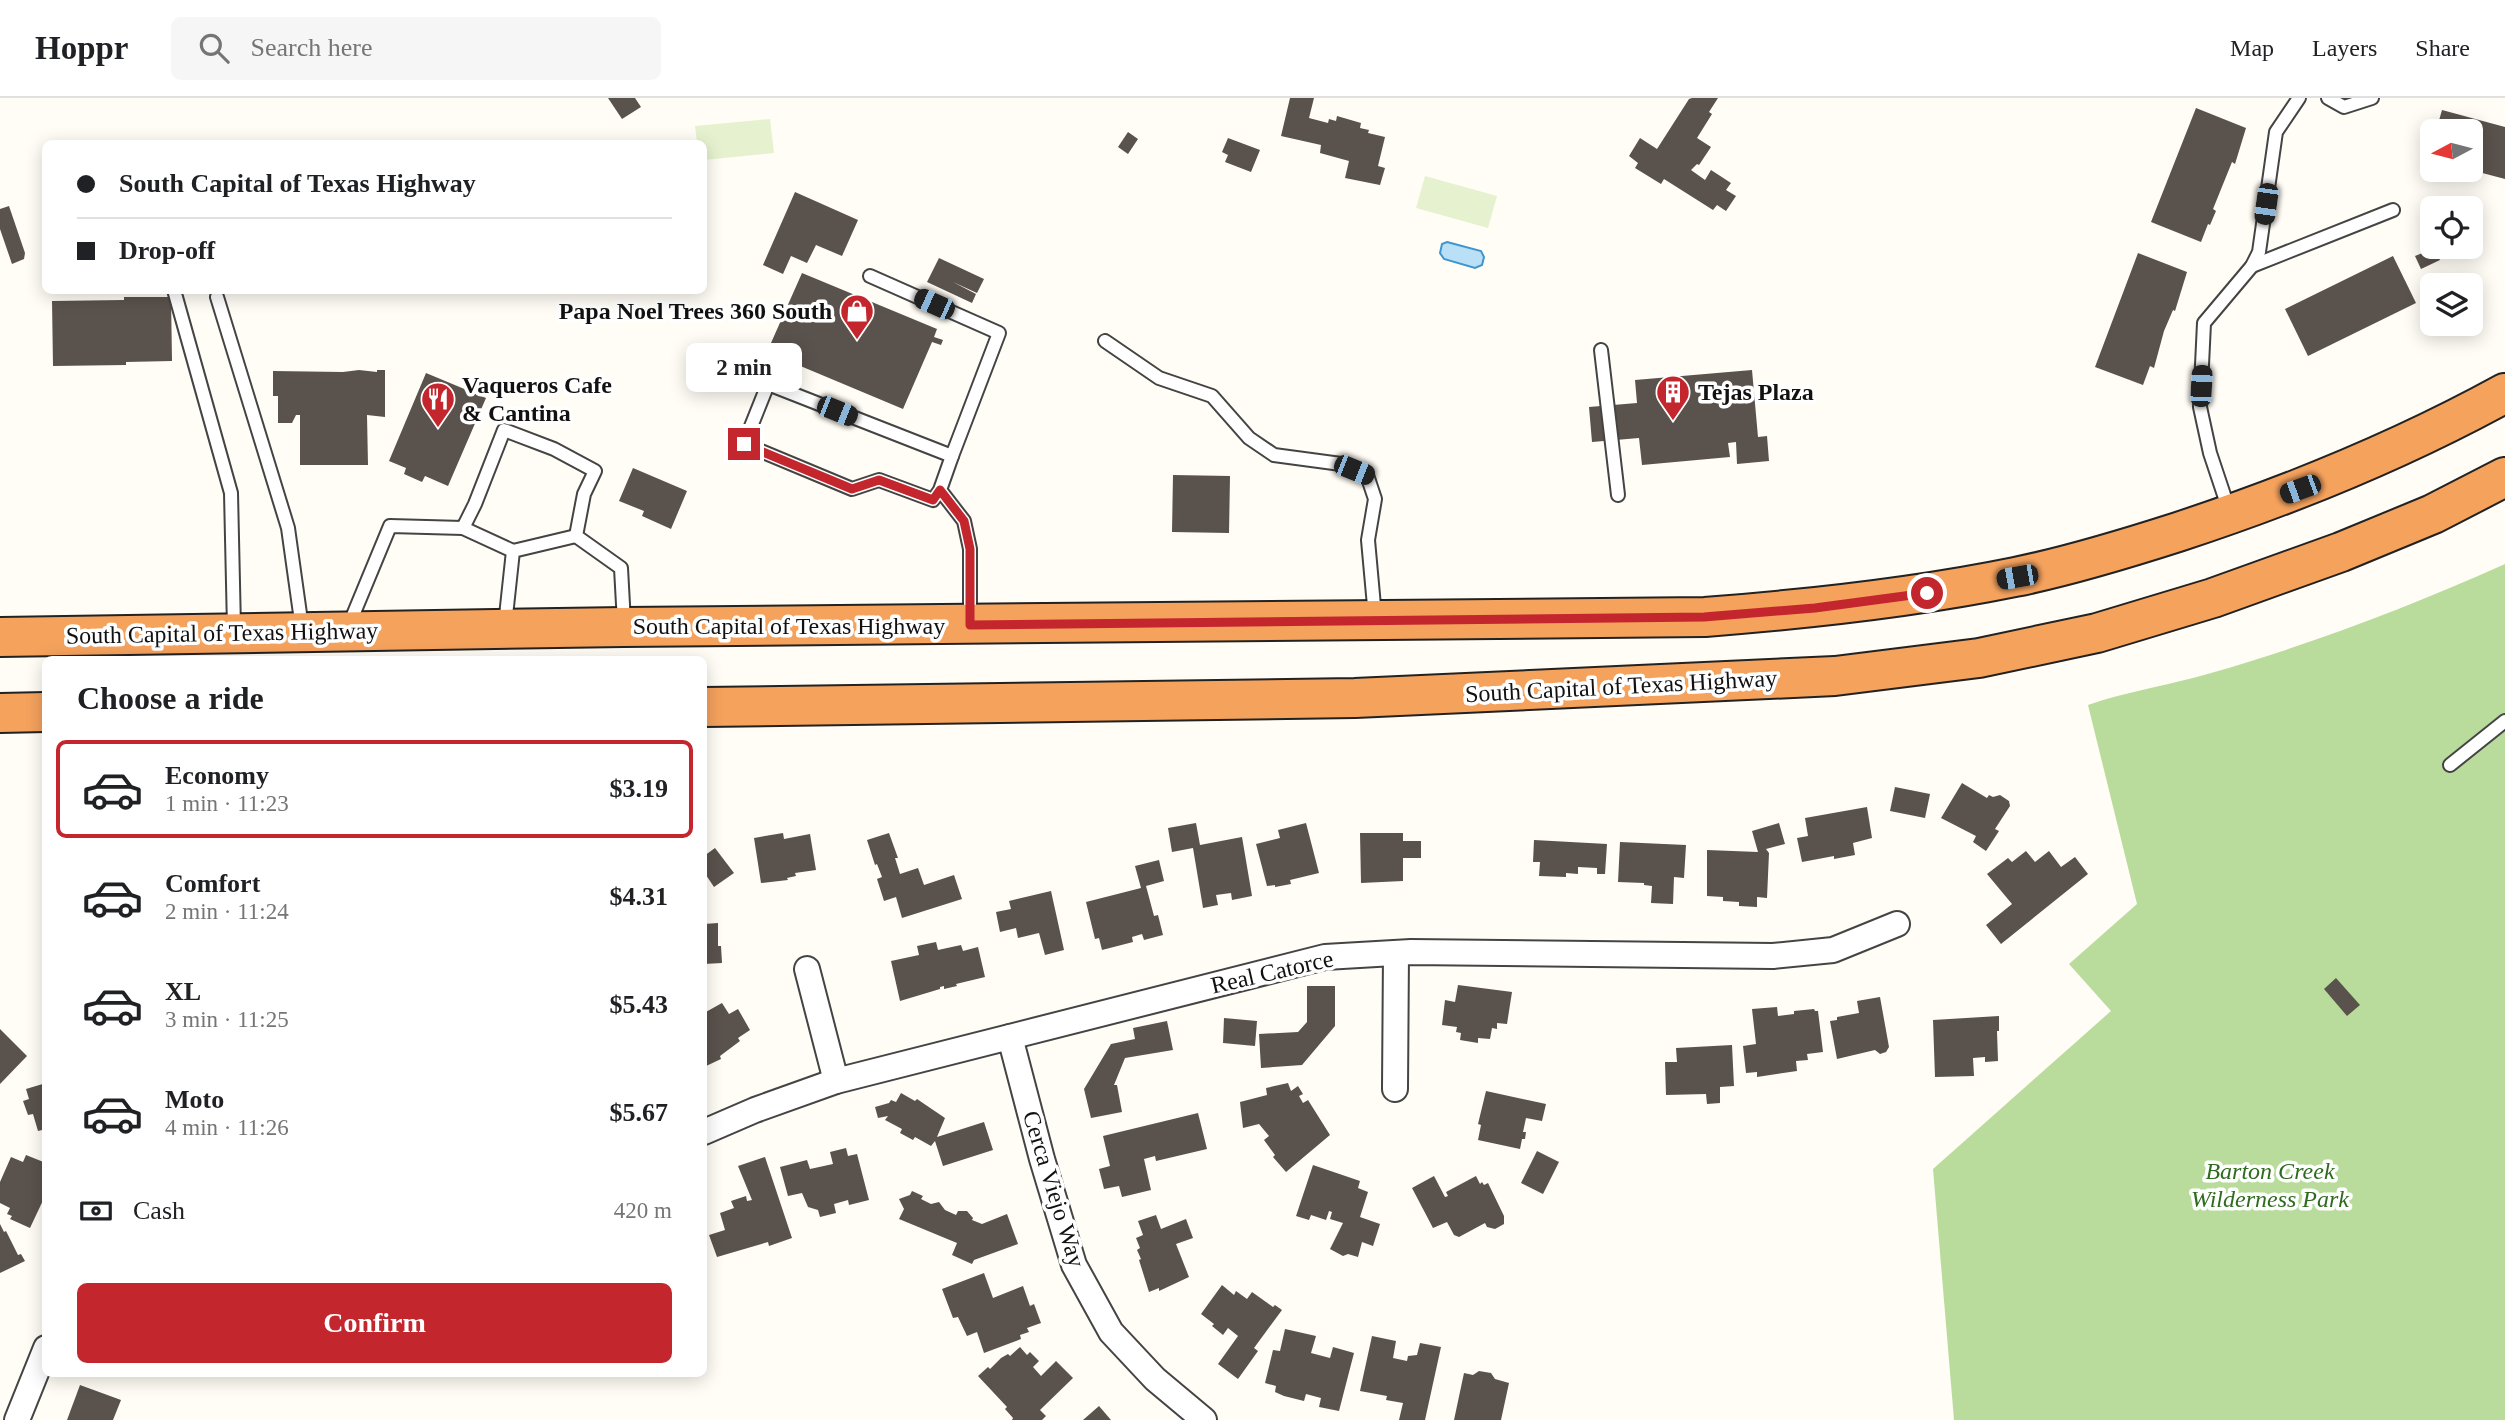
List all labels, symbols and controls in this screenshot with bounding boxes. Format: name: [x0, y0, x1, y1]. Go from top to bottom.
search box: [171, 17, 661, 80]
icon: search: [195, 29, 233, 67]
text: Hoppr: [35, 30, 129, 66]
text: Search here: [251, 33, 373, 62]
text: Map: [2230, 35, 2274, 61]
text: Layers: [2312, 35, 2377, 61]
text: Share: [2415, 35, 2470, 61]
north arrow: [2420, 119, 2483, 182]
map controls: [2420, 119, 2483, 336]
text: South Capital of Texas Highway: [119, 169, 476, 198]
car: [2253, 182, 2280, 226]
button: locate: [2420, 196, 2483, 259]
text: Drop-off: [119, 236, 215, 265]
button: layers: [2420, 273, 2483, 336]
car: [911, 286, 958, 322]
shop icon: Papa Noel Trees 360 South: [838, 292, 876, 341]
place label: Papa Noel Trees 360 South: [559, 298, 832, 324]
callout: 2 min: [686, 342, 802, 392]
text: 2 min: [716, 355, 772, 380]
car: [2190, 364, 2213, 408]
place label: Vaqueros Cafe & Cantina: [462, 372, 612, 426]
building icon: Tejas Plaza: [1654, 373, 1692, 422]
place label: Tejas Plaza: [1698, 379, 1814, 405]
restaurant icon: Vaqueros Cafe & Cantina: [419, 380, 457, 429]
car: [814, 393, 861, 429]
route end: [728, 428, 760, 460]
car: [1331, 452, 1378, 488]
car: [2277, 472, 2324, 506]
car: [1995, 563, 2040, 591]
route start: [1911, 577, 1943, 609]
street label: South Capital of Texas Highway: [633, 613, 945, 639]
street label: South Capital of Texas Highway: [66, 617, 378, 649]
street label: South Capital of Texas Highway: [1464, 665, 1778, 707]
text: Choose a ride: [77, 680, 264, 716]
icon: car: [81, 758, 144, 821]
text: Economy: [165, 761, 269, 790]
text: $3.19: [610, 774, 668, 803]
text: 1 min · 11:23: [165, 791, 289, 816]
icon: car: [81, 866, 144, 929]
text: Comfort: [165, 869, 260, 898]
text: $4.31: [610, 882, 668, 911]
text: 2 min · 11:24: [165, 899, 289, 924]
street label: Real Catorce: [1208, 945, 1336, 999]
icon: car: [81, 974, 144, 1037]
text: XL: [165, 977, 201, 1006]
text: $5.43: [610, 990, 668, 1019]
text: 3 min · 11:25: [165, 1007, 289, 1032]
icon: car: [81, 1082, 144, 1145]
text: Moto: [165, 1085, 224, 1114]
text: $5.67: [610, 1098, 668, 1127]
street label: Cerca Viejo Way: [1018, 1108, 1090, 1270]
text: 4 min · 11:26: [165, 1115, 289, 1140]
park label: Barton Creek Wilderness Park: [2191, 1158, 2349, 1212]
icon: cash: [77, 1192, 115, 1230]
text: Cash: [133, 1196, 185, 1225]
text: 420 m: [614, 1198, 672, 1223]
button: Confirm: [77, 1283, 672, 1363]

